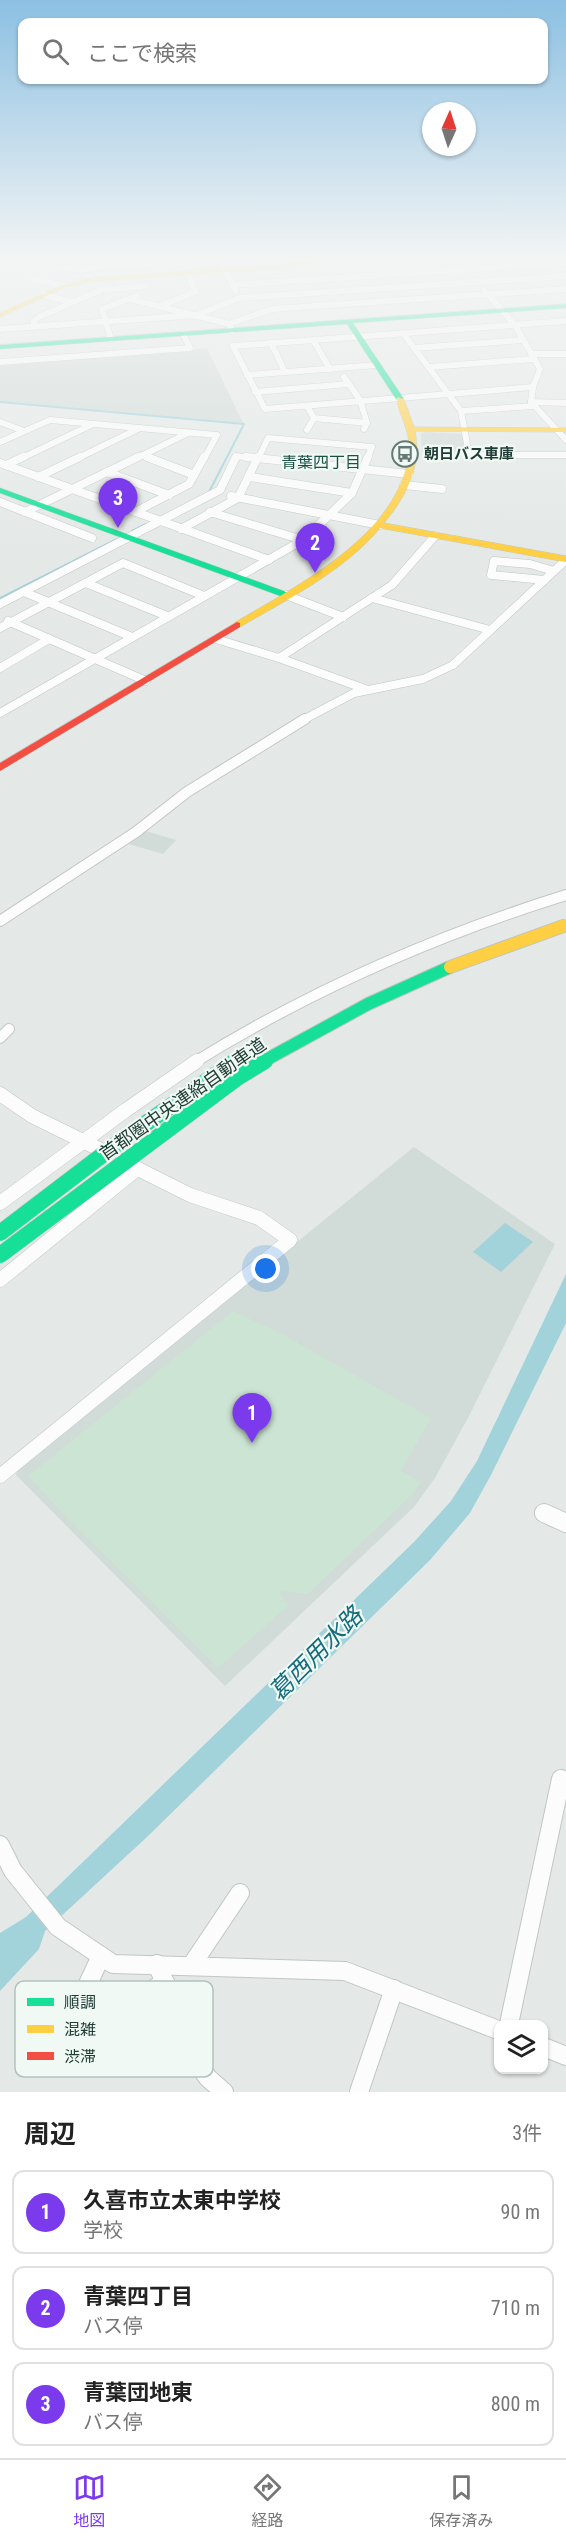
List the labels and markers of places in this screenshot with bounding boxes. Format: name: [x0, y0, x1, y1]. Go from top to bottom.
bus stop icon: 朝日バス車庫: [390, 439, 420, 469]
place label: 朝日バス車庫: [424, 445, 514, 463]
pin: 3: [98, 478, 138, 528]
pin: 2: [296, 524, 334, 573]
pin: 1: [232, 1394, 272, 1443]

